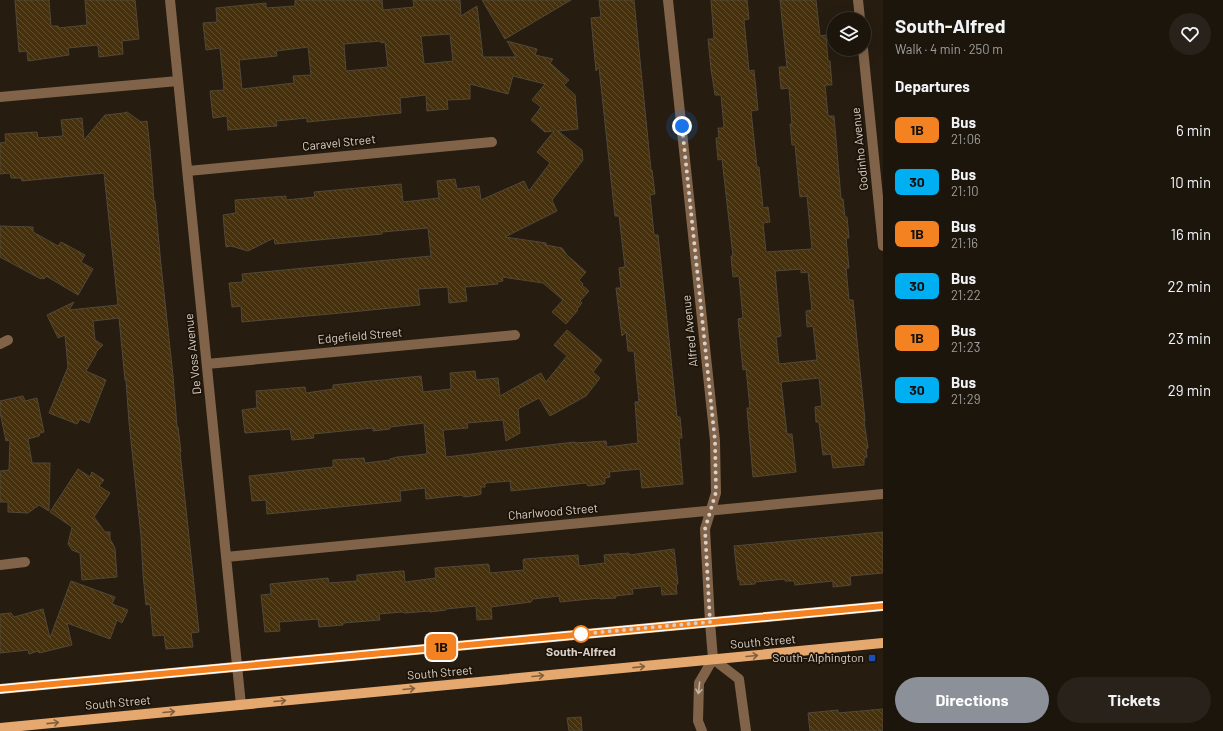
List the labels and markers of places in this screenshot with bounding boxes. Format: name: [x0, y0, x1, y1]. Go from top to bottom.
marker: South-Alfred: [572, 625, 590, 643]
place label: South-Alfred: [546, 644, 616, 658]
place label: South-Alphington: [772, 650, 864, 664]
marker: South-Alphington: [867, 653, 877, 663]

